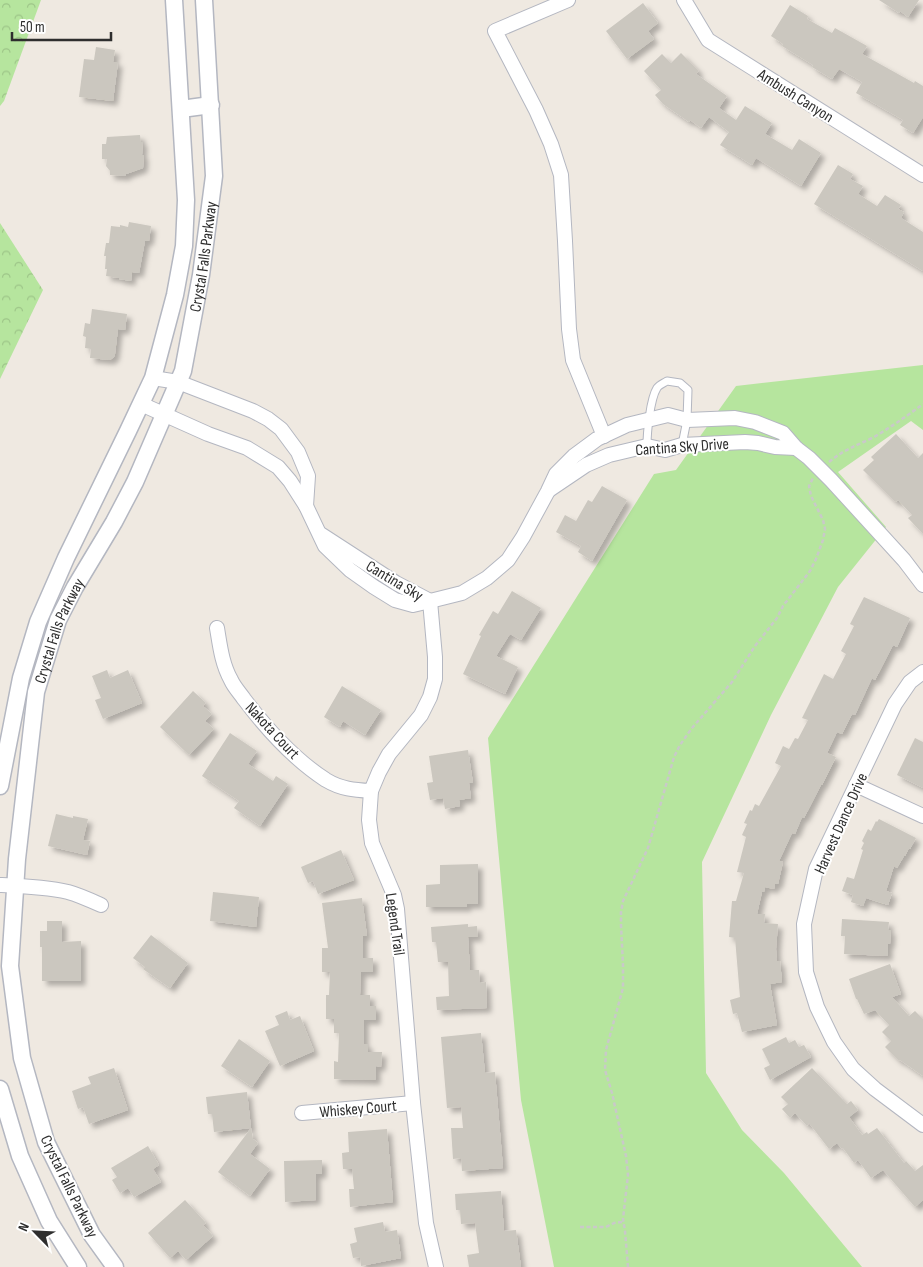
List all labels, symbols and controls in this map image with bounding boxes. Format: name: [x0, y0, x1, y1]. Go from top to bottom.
scale bar: [12, 10, 111, 42]
text: 50 m: [20, 18, 45, 37]
street label: Ambush Canyon: [753, 65, 837, 127]
street label: Crystal Falls Parkway: [186, 200, 222, 314]
street label: Cantina Sky Drive: [635, 435, 729, 460]
street label: Cantina Sky: [362, 557, 426, 606]
street label: Crystal Falls Parkway: [31, 575, 89, 686]
street label: Nakota Court: [241, 699, 303, 764]
street label: Harvest Dance Drive: [811, 770, 872, 877]
street label: Legend Trail: [381, 892, 408, 957]
street label: Whiskey Court: [319, 1097, 398, 1122]
street label: Crystal Falls Parkway: [36, 1132, 102, 1241]
north arrow: [10, 1207, 60, 1257]
text: N: [14, 1220, 33, 1234]

